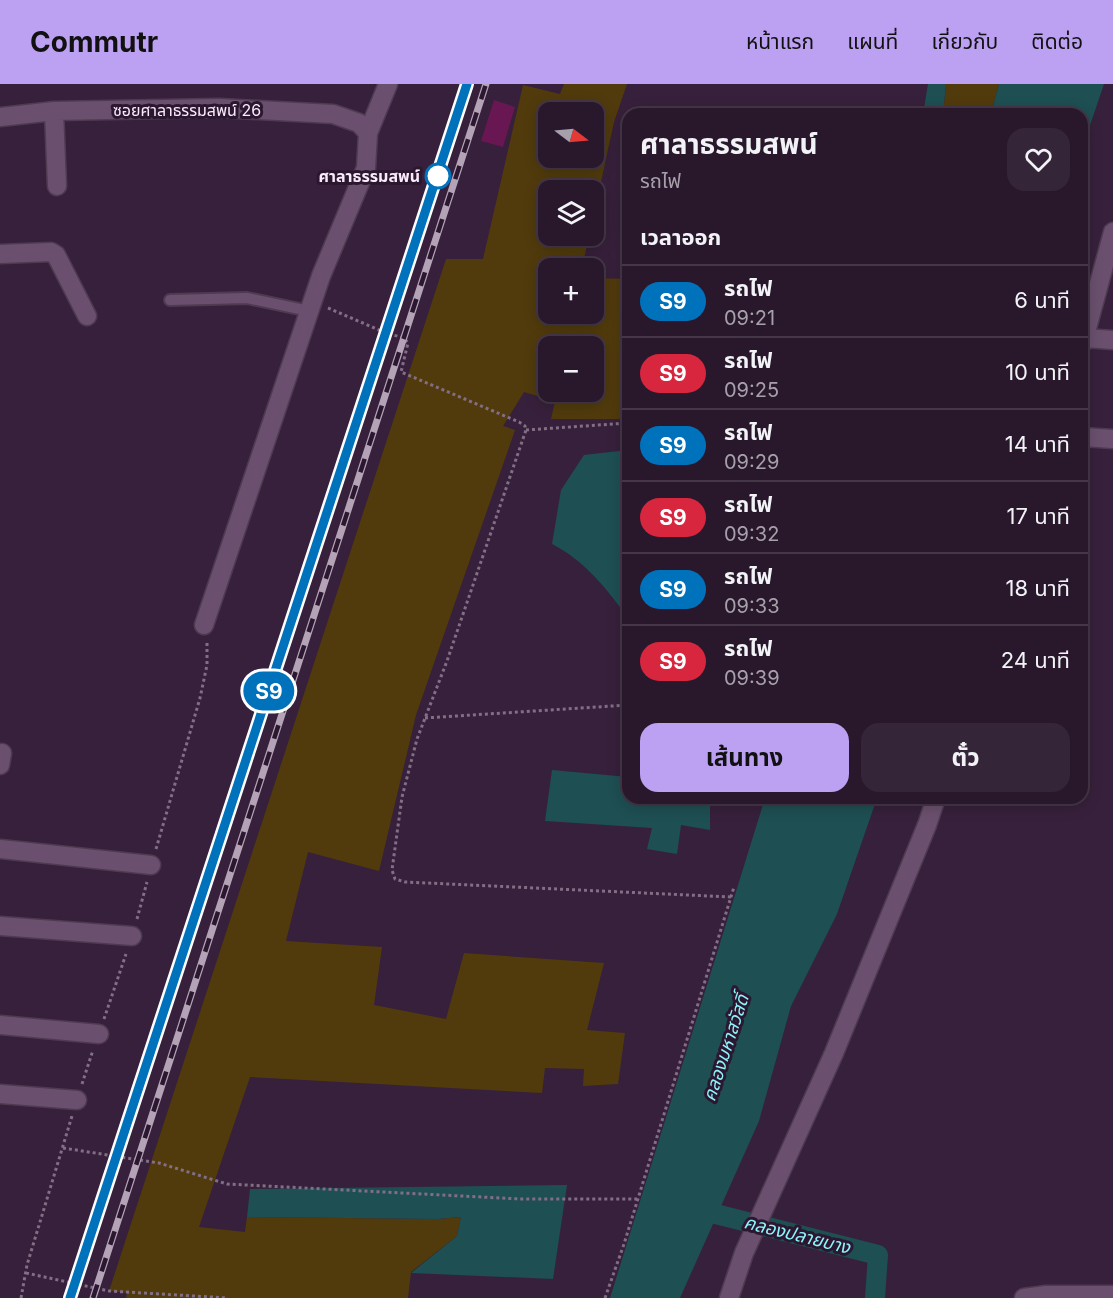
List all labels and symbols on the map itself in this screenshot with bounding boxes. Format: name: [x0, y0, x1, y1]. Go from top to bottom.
street label: ซอยศาลาธรรมสพน์ 26: [113, 100, 261, 120]
north arrow: [538, 102, 604, 168]
marker: ศาลาธรรมสพน์: [425, 163, 451, 189]
place label: ศาลาธรรมสพน์: [318, 166, 420, 186]
line badge: S9: [242, 672, 296, 710]
water label: คลองมหาสวัสดิ์: [698, 987, 754, 1104]
water label: คลองปลายบาง: [742, 1211, 854, 1258]

